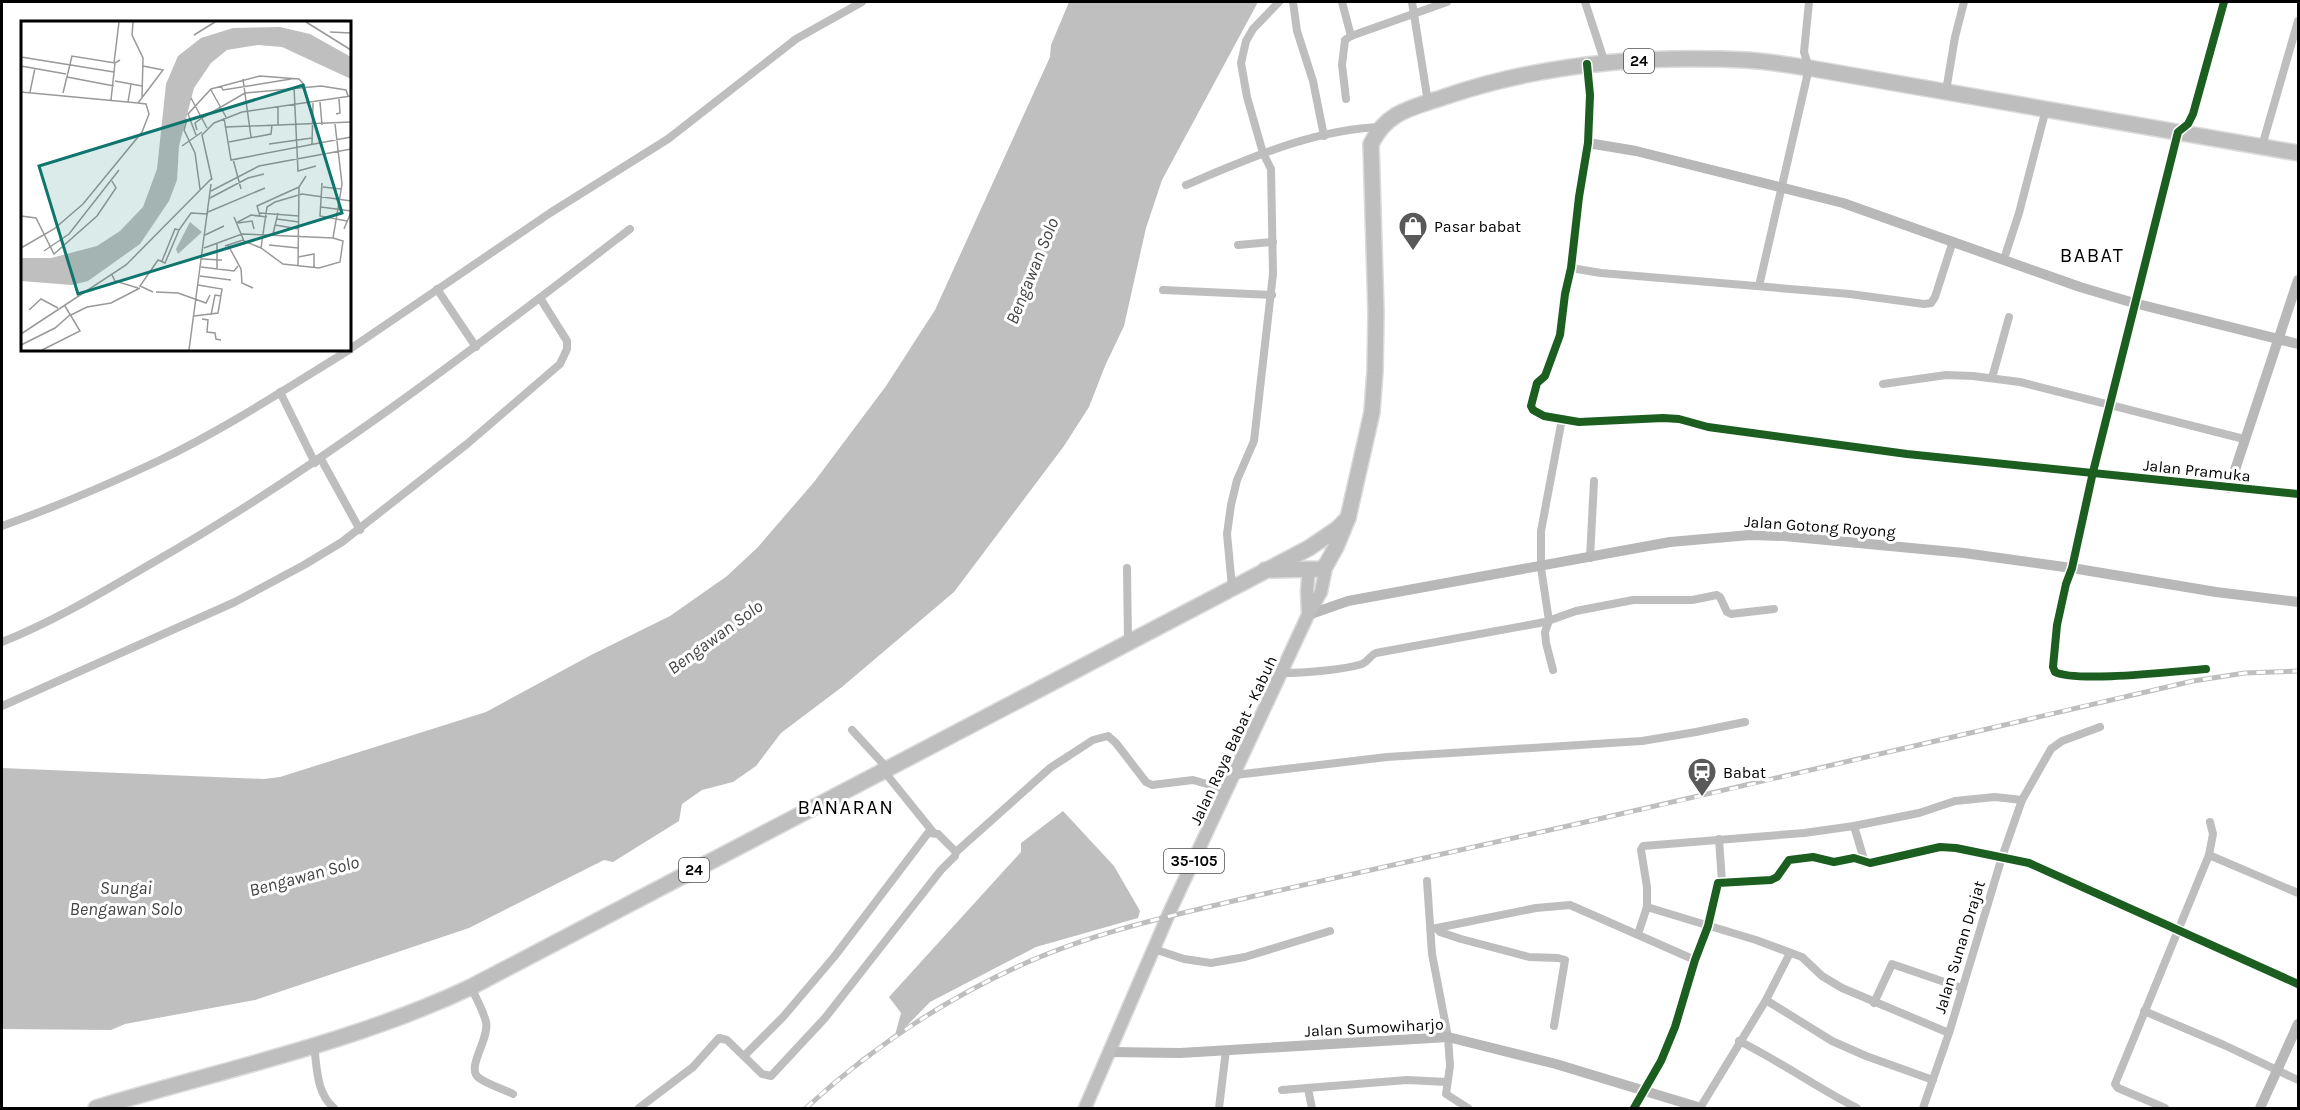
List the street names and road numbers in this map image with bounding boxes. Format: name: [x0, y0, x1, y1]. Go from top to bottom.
road number: 24: [1624, 49, 1654, 73]
street label: Jalan Pramuka: [2142, 455, 2252, 486]
street label: Jalan Gotong Royong: [1744, 512, 1896, 541]
street label: Jalan Raya Babat - Kabuh: [1186, 653, 1281, 828]
road number: 35-105: [1164, 849, 1224, 873]
road number: 24: [679, 858, 709, 882]
street label: Jalan Sunan Drajat: [1930, 878, 1989, 1016]
street label: Jalan Sumowiharjo: [1304, 1014, 1444, 1041]

